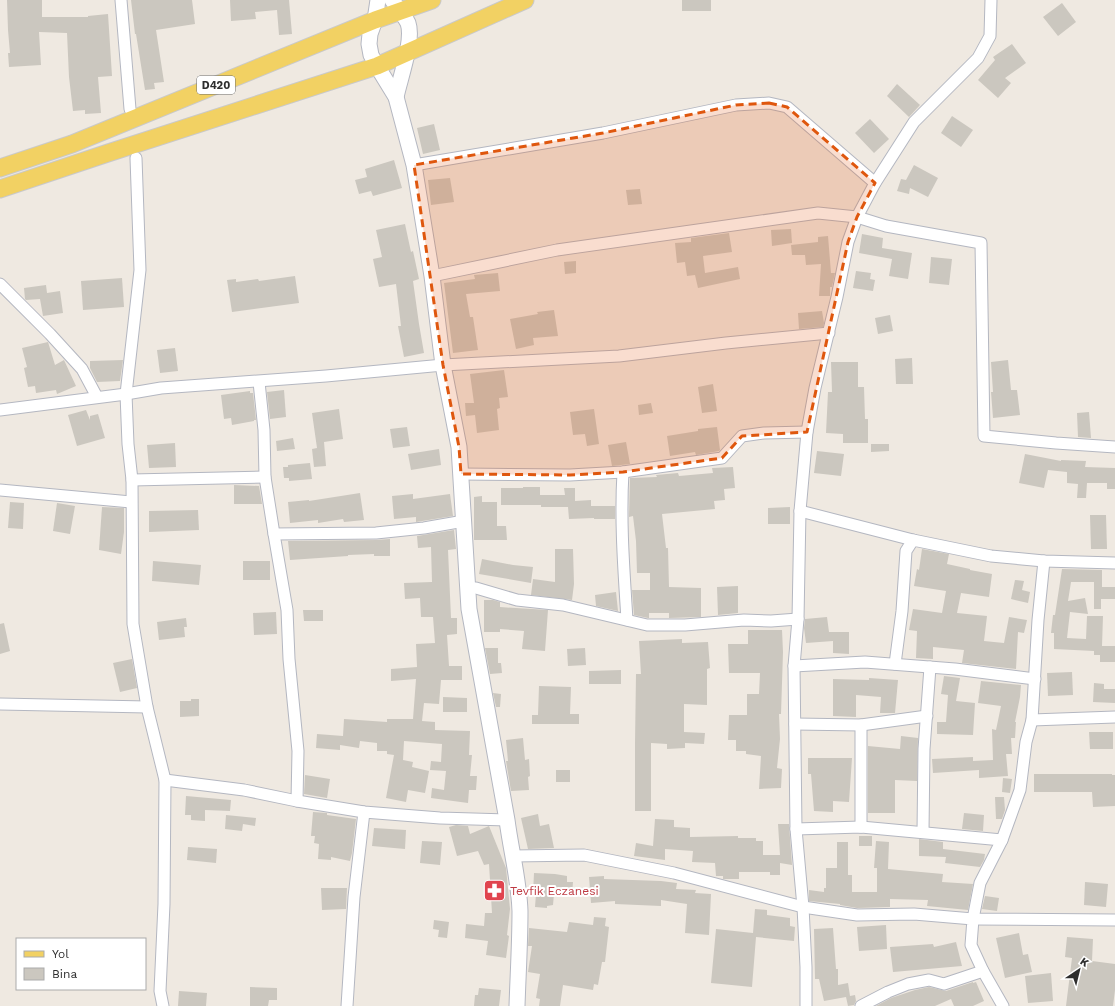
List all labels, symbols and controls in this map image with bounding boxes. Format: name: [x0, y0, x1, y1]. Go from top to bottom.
road number: D420: [197, 76, 235, 94]
pharmacy icon: Tevfik Eczanesi: [481, 878, 507, 904]
place label: Tevfik Eczanesi: [510, 884, 599, 898]
legend: [16, 938, 146, 990]
text: Yol: [52, 947, 69, 961]
north arrow: [1059, 950, 1099, 990]
text: K: [1078, 955, 1092, 970]
text: Bina: [52, 967, 77, 981]

